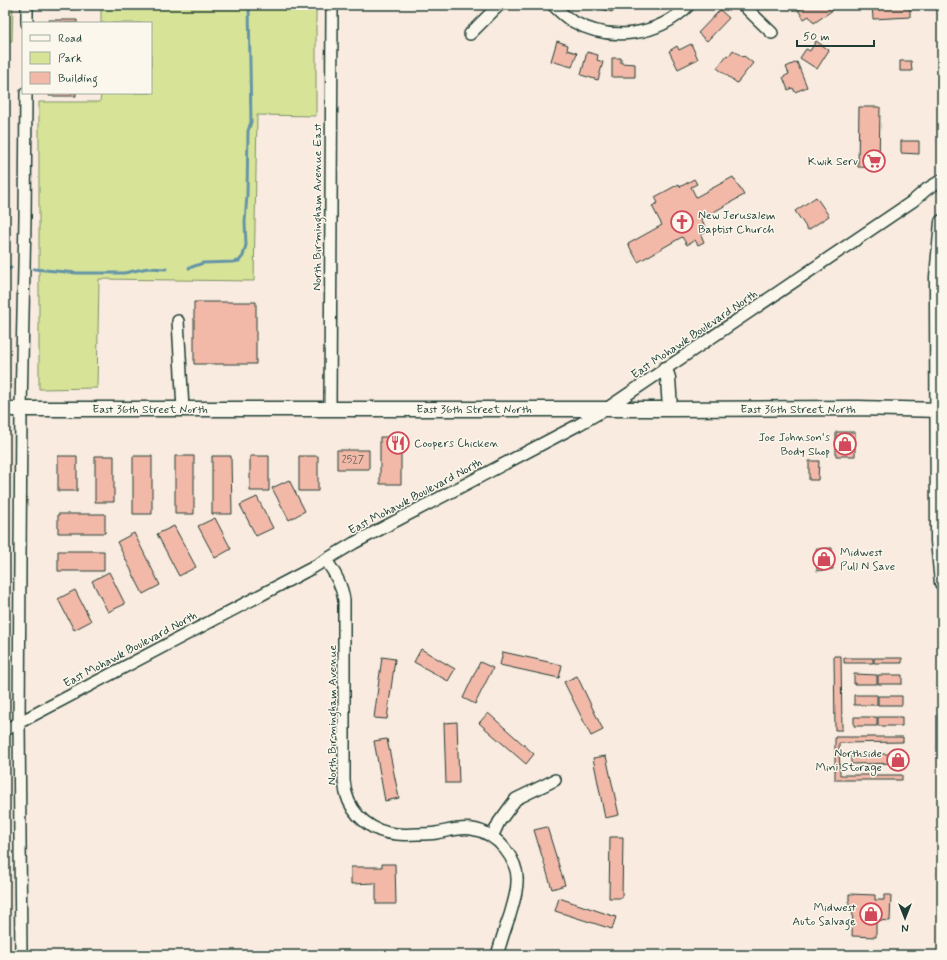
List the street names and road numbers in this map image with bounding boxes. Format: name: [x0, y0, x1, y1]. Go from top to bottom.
street label: North Birmingham Avenue East: [310, 123, 327, 291]
street label: East Mohawk Boulevard North: [628, 286, 761, 383]
street label: East 36th Street North: [92, 402, 208, 418]
street label: East 36th Street North: [416, 402, 532, 418]
street label: East 36th Street North: [740, 402, 856, 418]
street label: East Mohawk Boulevard North: [346, 455, 485, 539]
street label: East Mohawk Boulevard North: [61, 608, 200, 692]
street label: North Birmingham Avenue: [325, 645, 342, 785]

